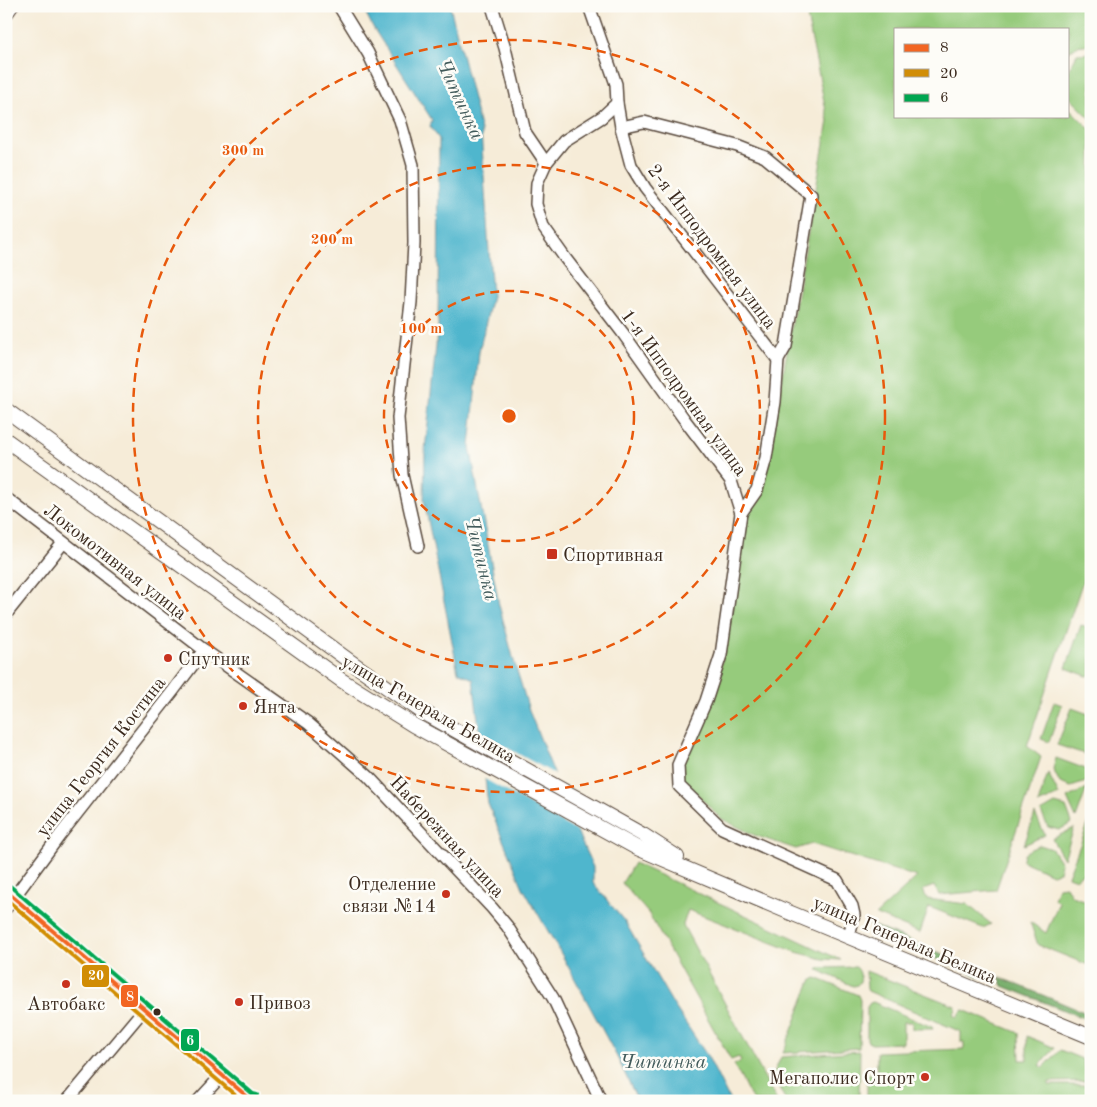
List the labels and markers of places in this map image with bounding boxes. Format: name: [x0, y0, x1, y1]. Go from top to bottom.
centre of rings: [500, 407, 518, 425]
marker: Спортивная: [545, 547, 559, 561]
place label: Спортивная: [563, 547, 664, 566]
place label: Спутник: [178, 651, 251, 670]
marker: Спутник: [162, 652, 174, 664]
place label: Янта: [253, 699, 297, 718]
marker: Янта: [237, 700, 249, 712]
place label: Отделение связи №14: [343, 876, 436, 917]
marker: Отделение связи №14: [440, 888, 452, 900]
marker: Автобакс: [60, 978, 72, 990]
place label: Привоз: [249, 995, 311, 1014]
place label: Автобакс: [27, 996, 105, 1015]
marker: Привоз: [233, 996, 245, 1008]
unlabelled marker: [152, 1007, 162, 1017]
place label: Мегаполис Спорт: [769, 1070, 915, 1089]
marker: Мегаполис Спорт: [919, 1071, 931, 1083]

